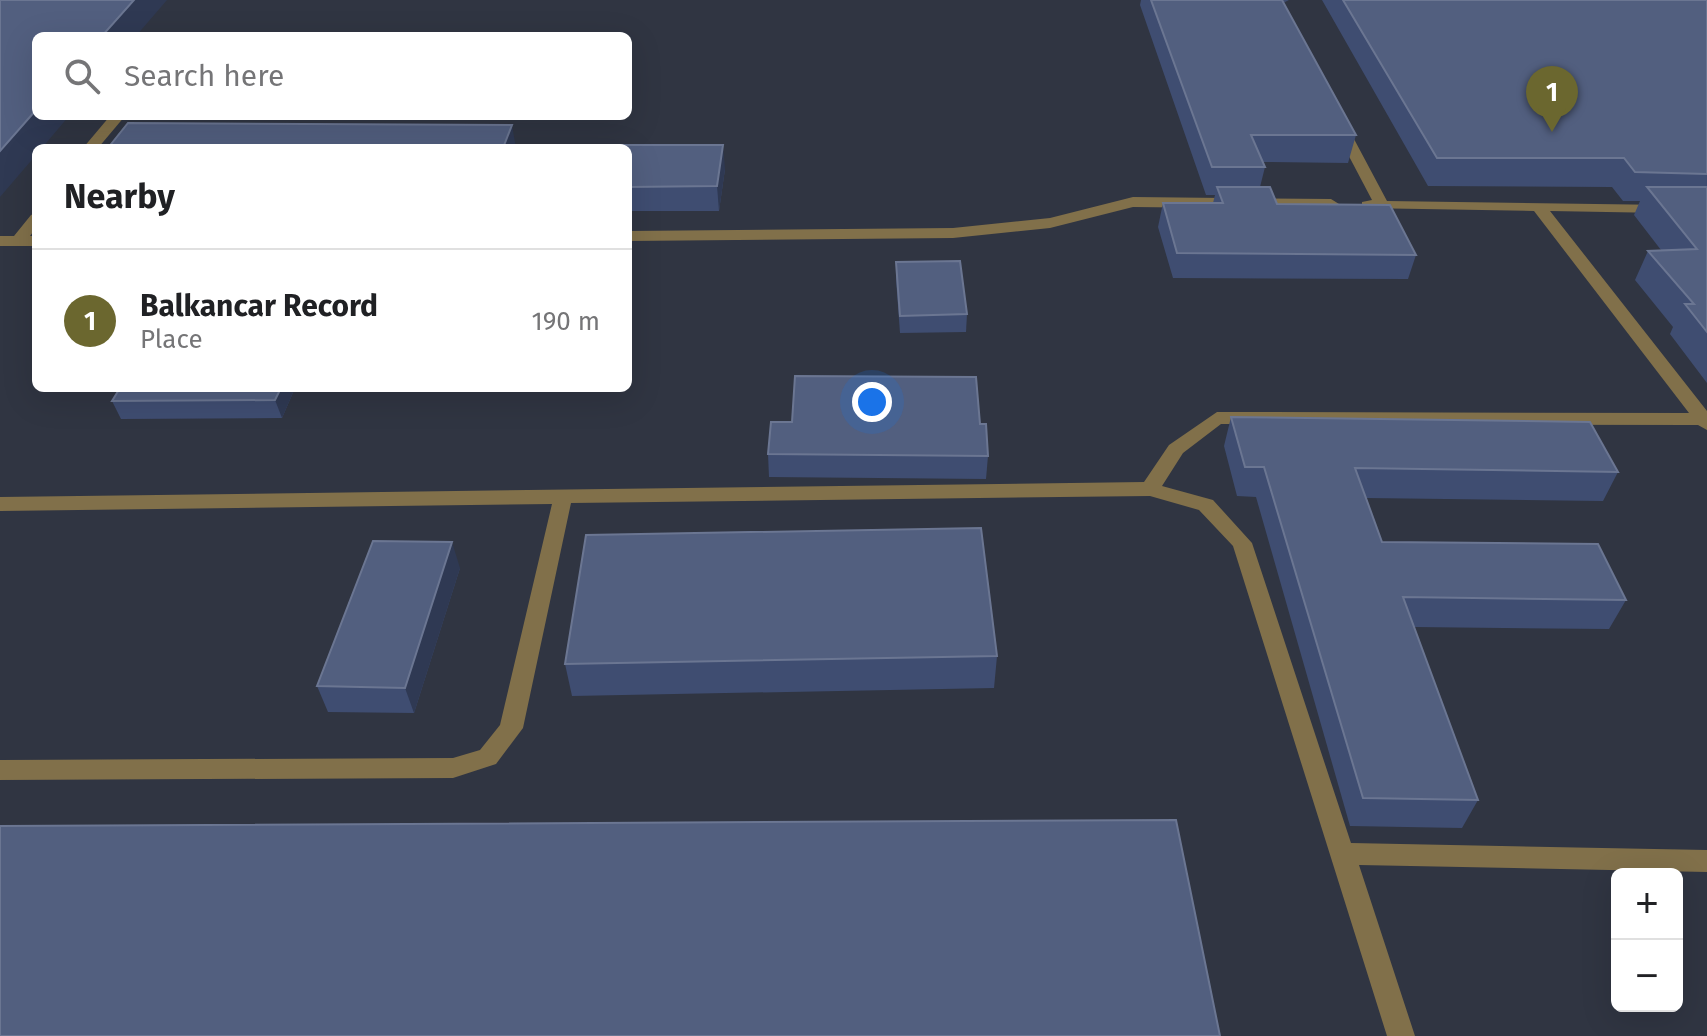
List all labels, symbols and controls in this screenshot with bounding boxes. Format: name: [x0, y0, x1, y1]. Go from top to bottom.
search box: [32, 32, 632, 120]
icon: search: [60, 54, 104, 98]
text: Search here: [124, 58, 284, 94]
pin: 1: [1526, 66, 1578, 132]
text: Nearby: [64, 176, 175, 217]
text: Balkancar Record: [140, 288, 378, 324]
text: 1: [84, 306, 96, 337]
text: 190 m: [531, 306, 600, 337]
text: Place: [140, 324, 203, 355]
your location: [852, 382, 892, 422]
map controls: [1611, 868, 1683, 1012]
button: +: [1611, 868, 1683, 940]
button: −: [1611, 940, 1683, 1012]

